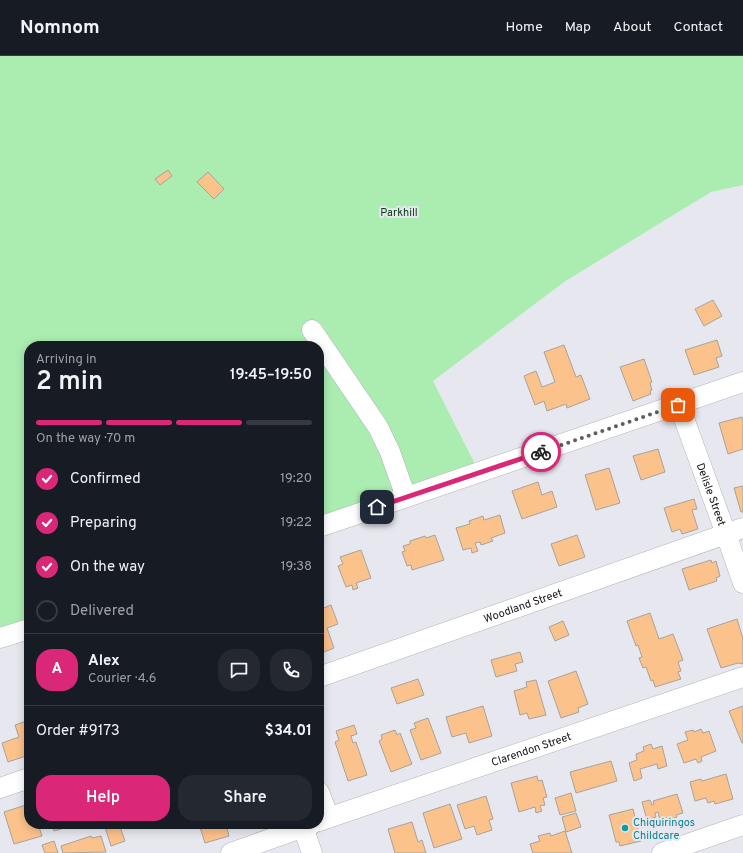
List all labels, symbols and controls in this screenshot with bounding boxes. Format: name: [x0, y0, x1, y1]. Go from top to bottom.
text: Nomnom: [20, 16, 100, 40]
text: Home: [506, 19, 543, 36]
text: Map: [565, 19, 591, 36]
text: About: [613, 19, 652, 36]
text: Contact: [674, 19, 723, 36]
park label: Parkhill: [380, 206, 418, 220]
text: Arriving in: [36, 352, 97, 368]
text: 2 min: [36, 366, 103, 399]
text: 19:45–19:50: [230, 366, 312, 385]
pin: [661, 388, 695, 422]
icon: bag: [667, 394, 689, 416]
text: On the way · 70 m: [36, 431, 135, 447]
courier: [521, 432, 561, 472]
icon: bike: [530, 441, 552, 463]
street label: Delisle Street: [693, 461, 728, 528]
icon: check: [36, 468, 58, 490]
text: Confirmed: [70, 470, 141, 489]
text: 19:20: [280, 471, 312, 487]
pin: [360, 490, 394, 524]
icon: home: [366, 496, 388, 518]
icon: check: [36, 512, 58, 534]
text: Preparing: [70, 514, 137, 533]
text: 19:22: [281, 515, 312, 531]
icon: check: [36, 556, 58, 578]
text: On the way: [70, 558, 145, 577]
text: 19:38: [281, 559, 312, 575]
street label: Woodland Street: [482, 586, 564, 627]
text: Delivered: [70, 602, 134, 621]
button: chat: [218, 649, 260, 691]
button: phone: [270, 649, 312, 691]
text: Alex: [88, 652, 120, 671]
text: A: [52, 660, 62, 679]
text: Courier · 4.6: [88, 671, 156, 687]
text: Order #9173: [36, 722, 120, 741]
text: $34.01: [265, 722, 312, 741]
street label: Clarendon Street: [490, 730, 573, 770]
button: Help: [36, 775, 170, 821]
button: Share: [178, 775, 312, 821]
place label: Chiquiringos Childcare: [633, 816, 695, 843]
marker: Chiquiringos Childcare: [620, 823, 630, 833]

